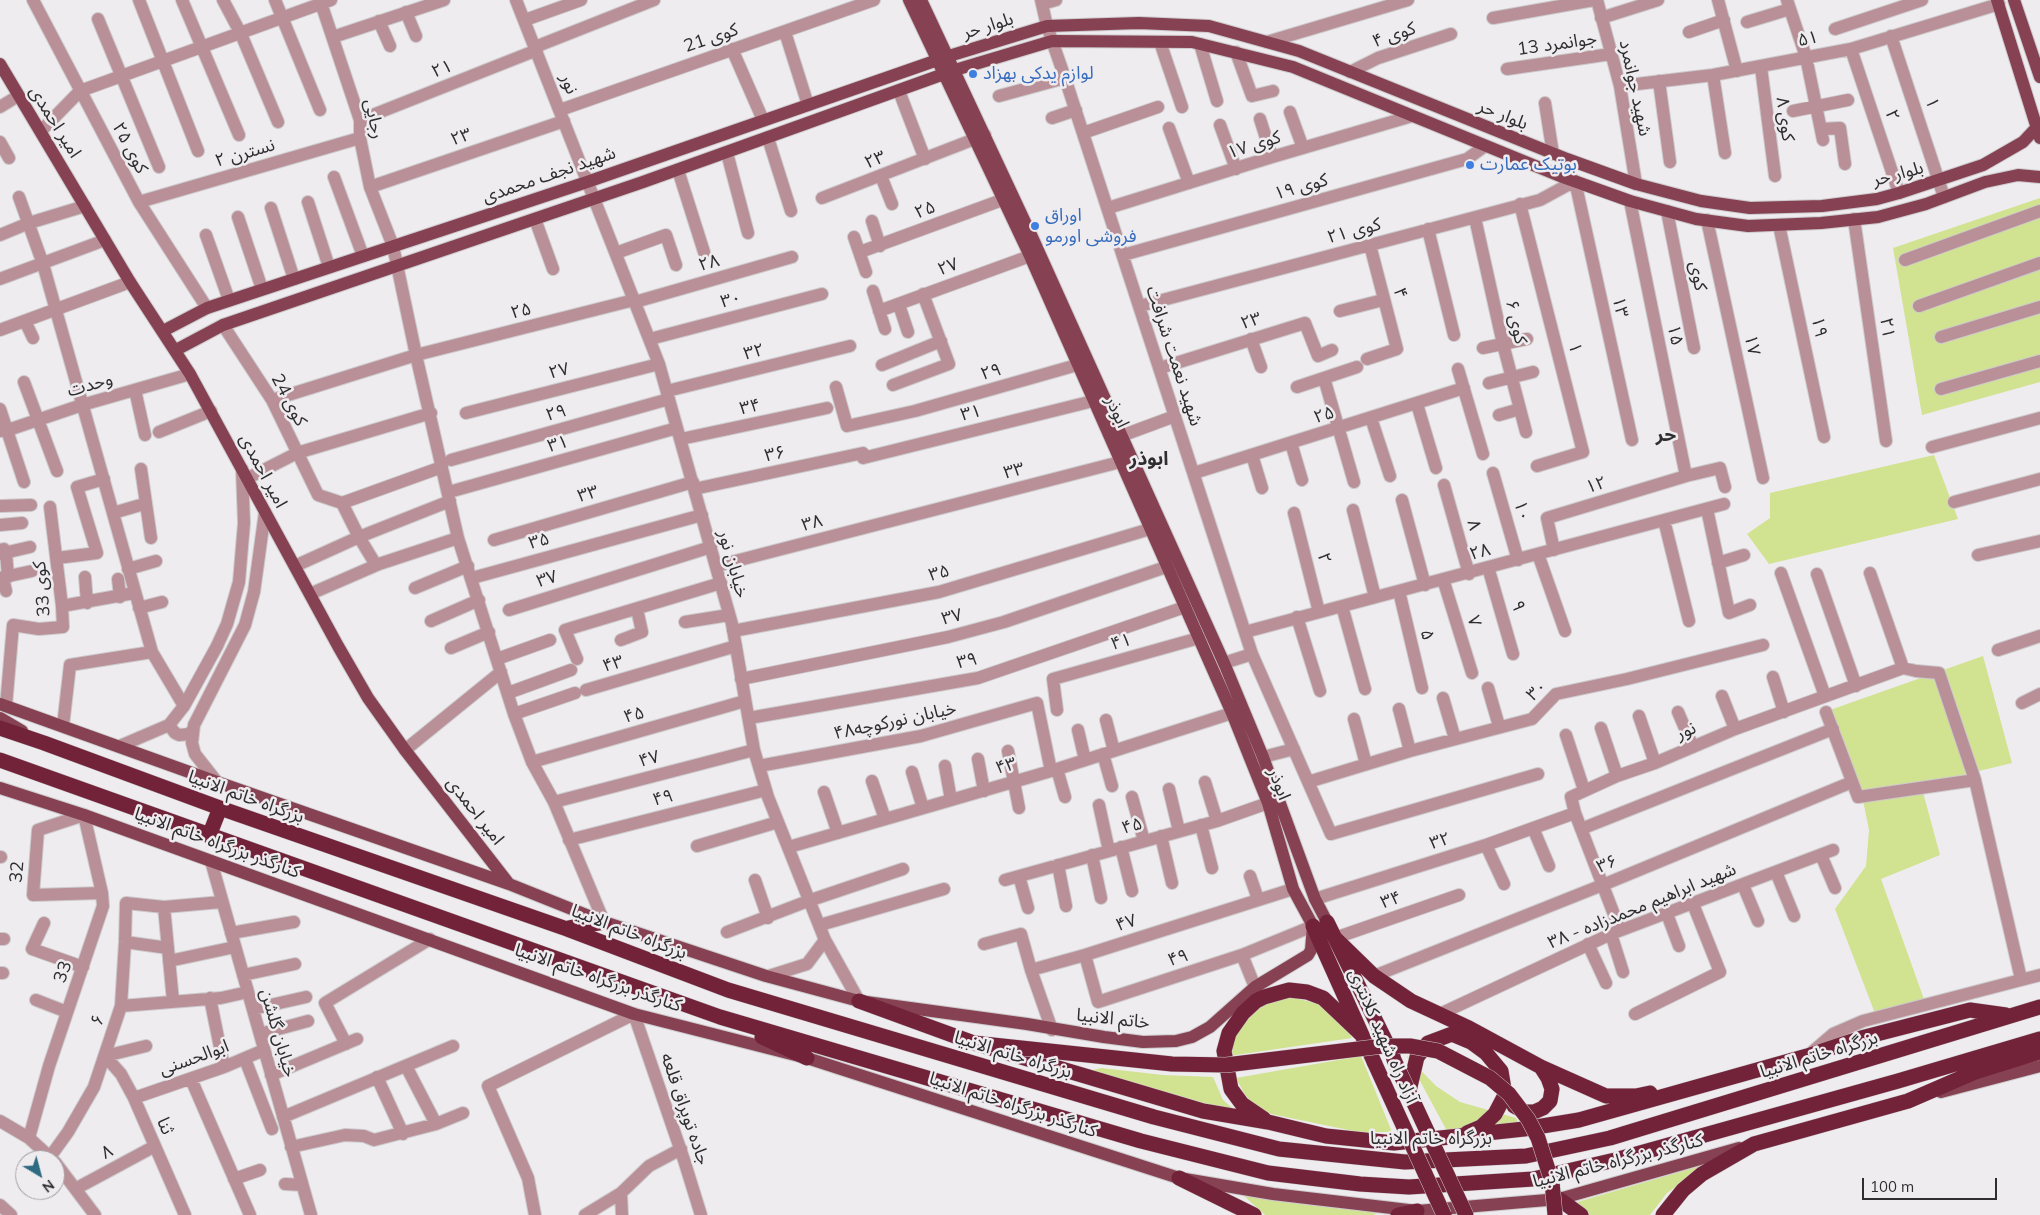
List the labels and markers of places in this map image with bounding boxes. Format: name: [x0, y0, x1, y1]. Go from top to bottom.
place label: لوازم یدکی بهزاد: [983, 63, 1094, 85]
marker: لوازم یدکی بهزاد: [967, 68, 979, 80]
place label: بوتیک عمارت: [1480, 154, 1577, 176]
marker: بوتیک عمارت: [1464, 159, 1476, 171]
place label: اوراق فروشی اورمو: [1045, 205, 1136, 248]
marker: اوراق فروشی اورمو: [1029, 220, 1041, 232]

